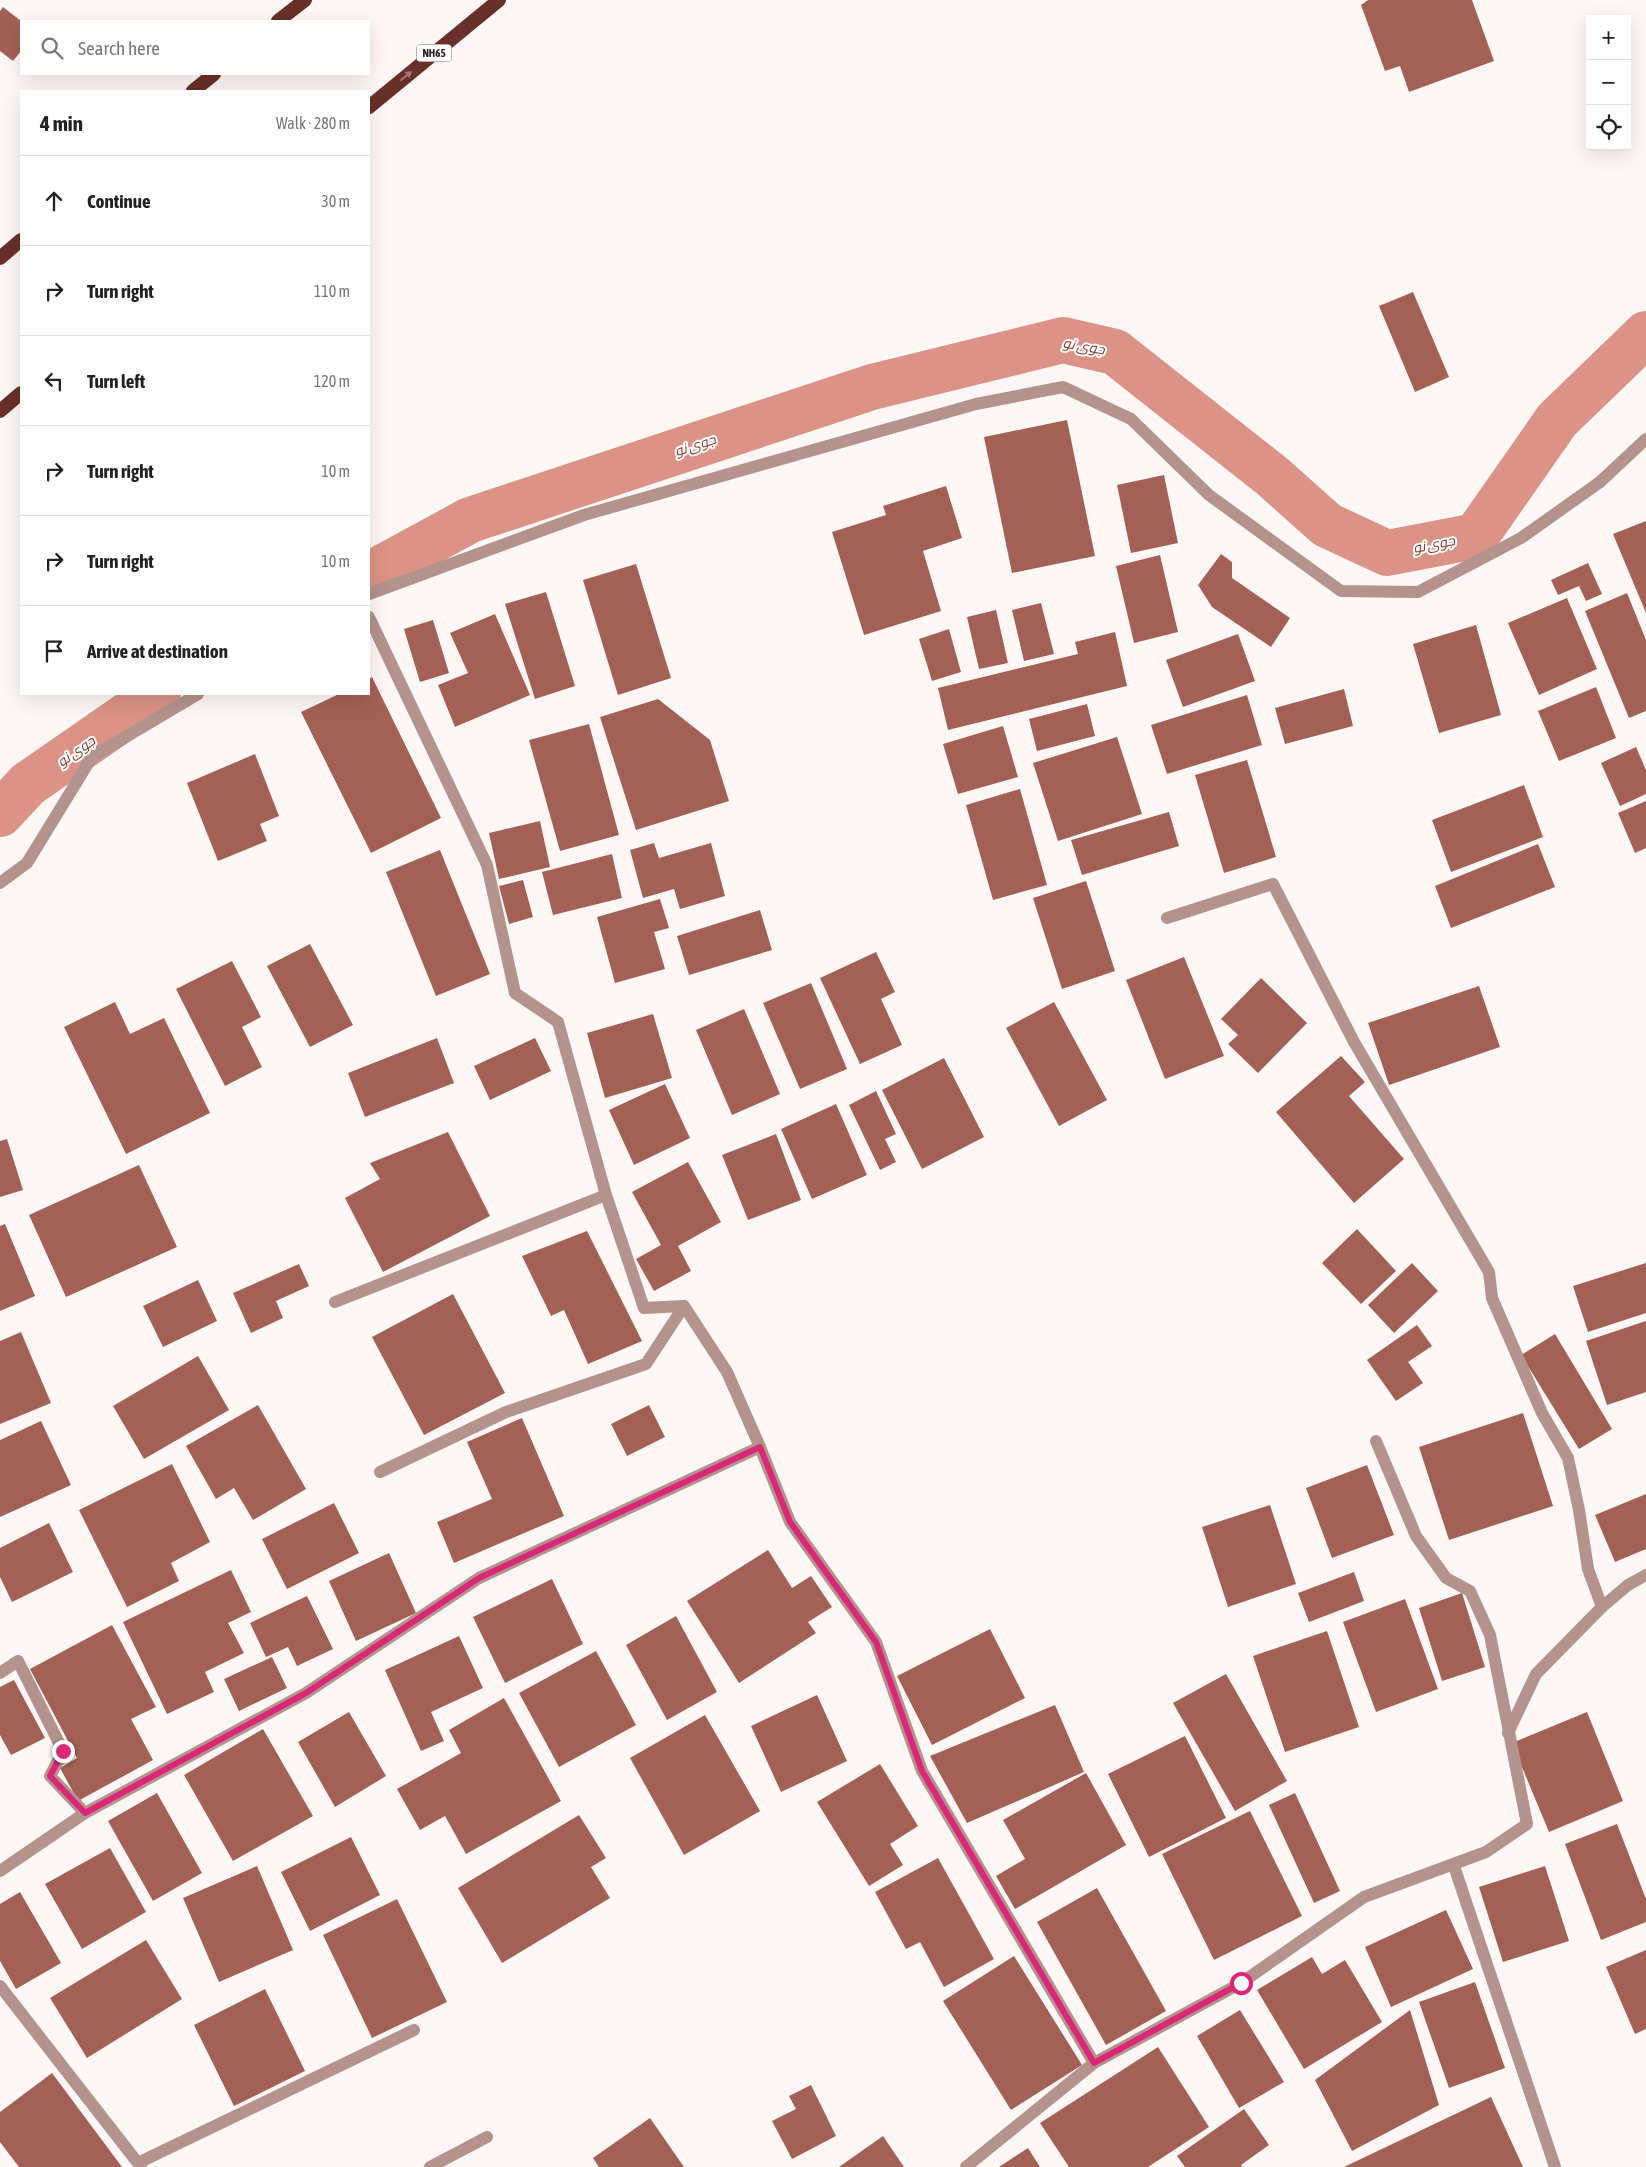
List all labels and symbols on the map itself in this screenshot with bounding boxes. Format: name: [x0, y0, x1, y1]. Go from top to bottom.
road number: NH65: [416, 44, 452, 62]
one-way arrow: [400, 70, 413, 81]
water label: جوی نو: [1062, 334, 1107, 359]
water label: جوی نو: [672, 430, 719, 460]
water label: جوی نو: [1412, 532, 1458, 557]
water label: جوی نو: [54, 732, 99, 770]
route end: [52, 1740, 75, 1763]
route start: [1230, 1972, 1253, 1995]

